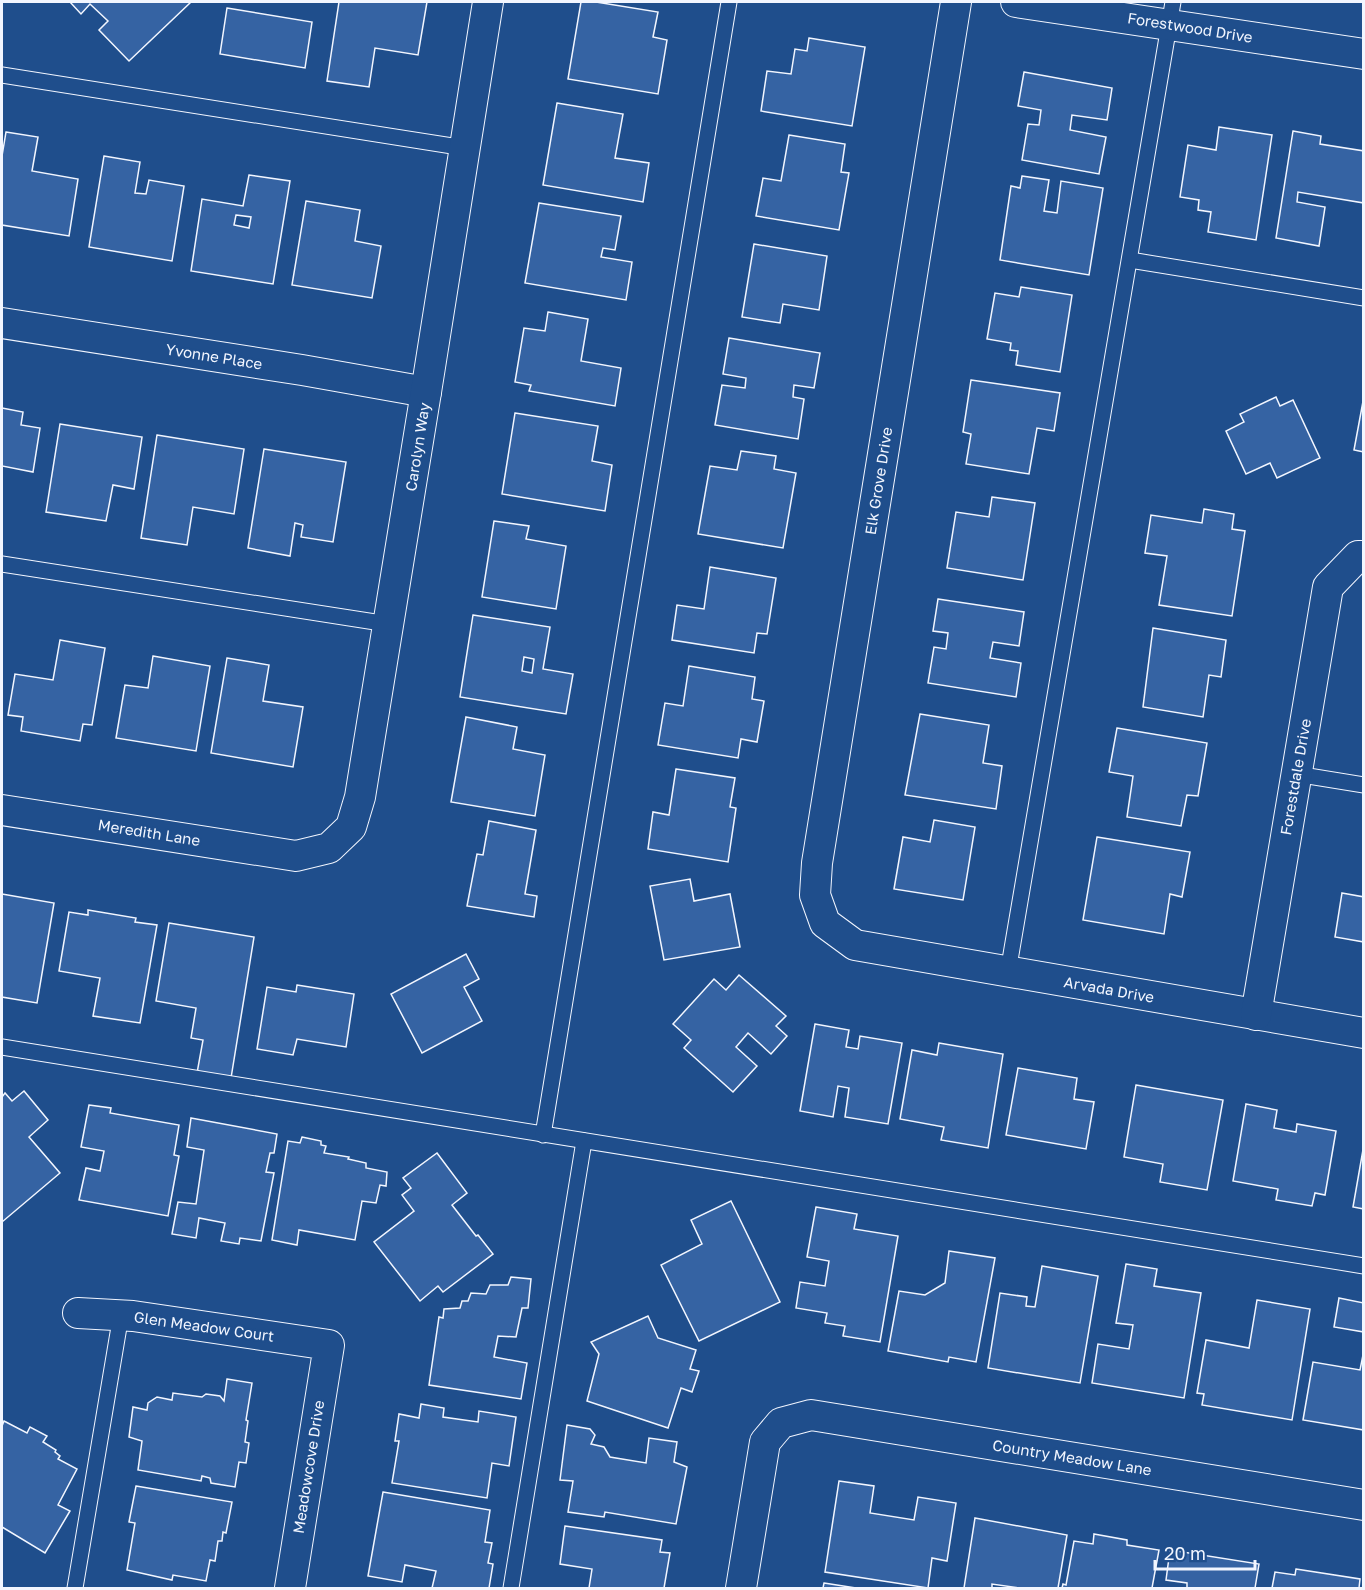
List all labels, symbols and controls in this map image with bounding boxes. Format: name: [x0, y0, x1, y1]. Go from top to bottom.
street label: Forestwood Drive: [1126, 8, 1254, 46]
street label: Yvonne Place: [165, 340, 264, 373]
street label: Carolyn Way: [401, 401, 433, 493]
street label: Elk Grove Drive: [861, 425, 895, 536]
street label: Forestdale Drive: [1276, 717, 1314, 837]
street label: Meredith Lane: [97, 815, 202, 849]
street label: Arvada Drive: [1063, 972, 1156, 1006]
street label: Glen Meadow Court: [133, 1307, 275, 1345]
street label: Meadowcove Drive: [289, 1399, 327, 1535]
street label: Country Meadow Lane: [991, 1436, 1153, 1479]
scale bar: [1155, 1533, 1256, 1571]
text: 20 m: [1164, 1542, 1206, 1564]

